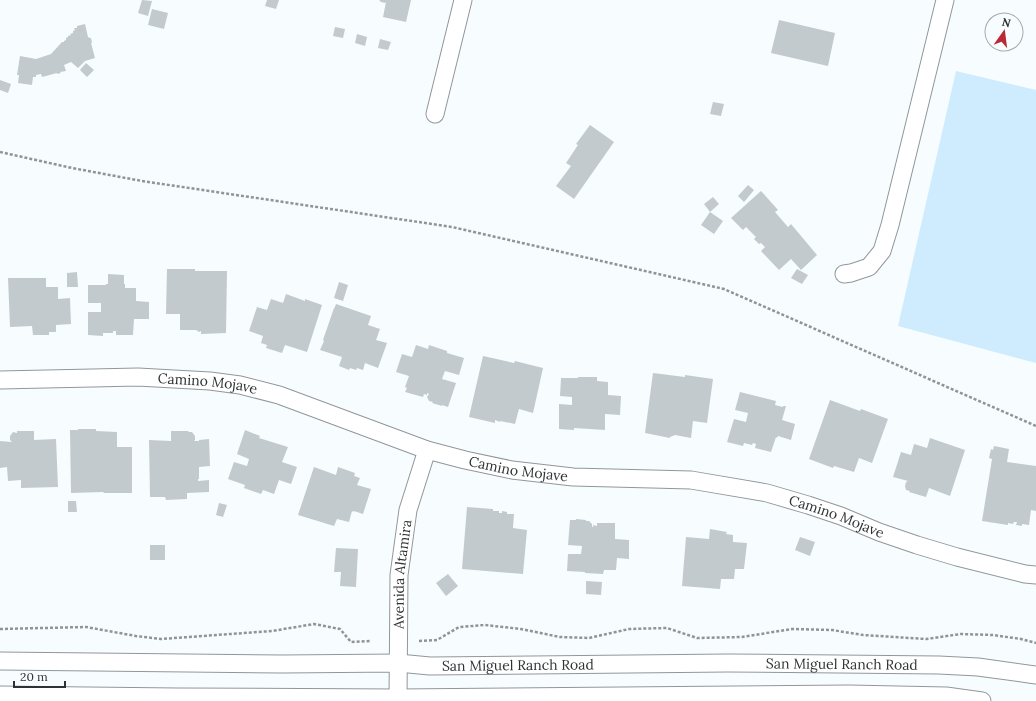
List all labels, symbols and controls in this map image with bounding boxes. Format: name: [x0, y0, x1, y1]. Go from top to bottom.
north arrow: [984, 12, 1024, 52]
text: N: [1001, 14, 1013, 30]
street label: Camino Mojave: [157, 369, 260, 398]
street label: Camino Mojave: [467, 452, 569, 485]
street label: Camino Mojave: [787, 491, 887, 542]
street label: Avenida Altamira: [390, 518, 416, 630]
street label: San Miguel Ranch Road: [766, 654, 918, 674]
street label: San Miguel Ranch Road: [442, 655, 594, 675]
scale bar: [14, 663, 65, 689]
text: 20 m: [20, 669, 48, 684]

